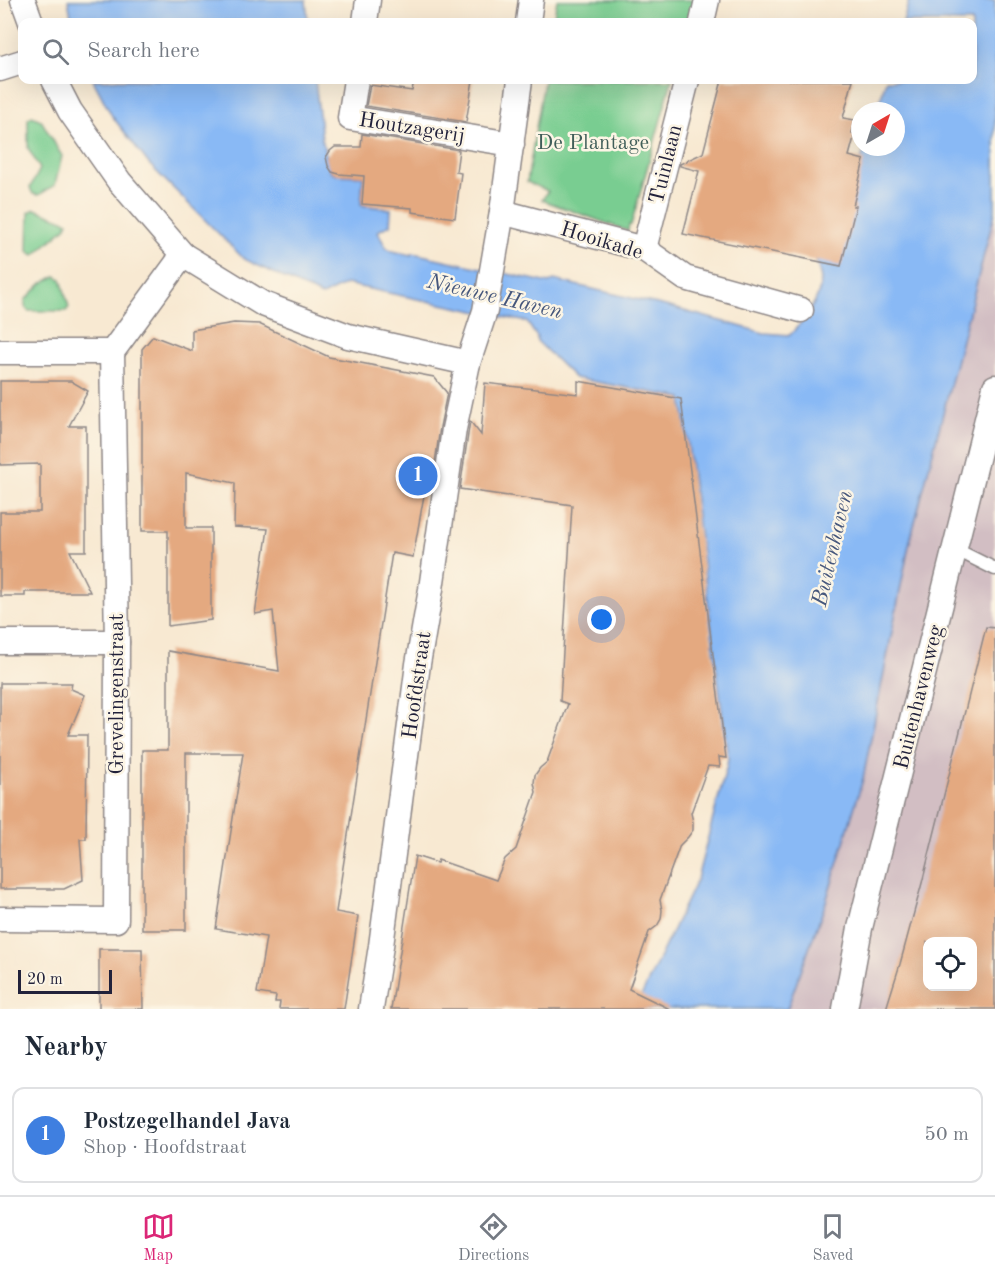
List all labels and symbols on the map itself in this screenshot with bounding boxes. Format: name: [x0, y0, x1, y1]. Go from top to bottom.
north arrow: [851, 102, 905, 156]
street label: Houtzagerij: [357, 110, 466, 147]
street label: Tuinlaan: [646, 123, 686, 206]
park label: De Plantage: [537, 133, 649, 154]
street label: Hooikade: [558, 219, 645, 264]
water label: Nieuwe Haven: [424, 270, 565, 323]
pin: 1: [398, 454, 438, 498]
water label: Buitenhaven: [809, 488, 857, 610]
your location: [587, 605, 616, 634]
street label: Grevelingenstraat: [107, 613, 128, 775]
street label: Buitenhavenweg: [891, 622, 948, 772]
street label: Hoofdstraat: [400, 630, 435, 740]
scale bar: [18, 967, 112, 994]

